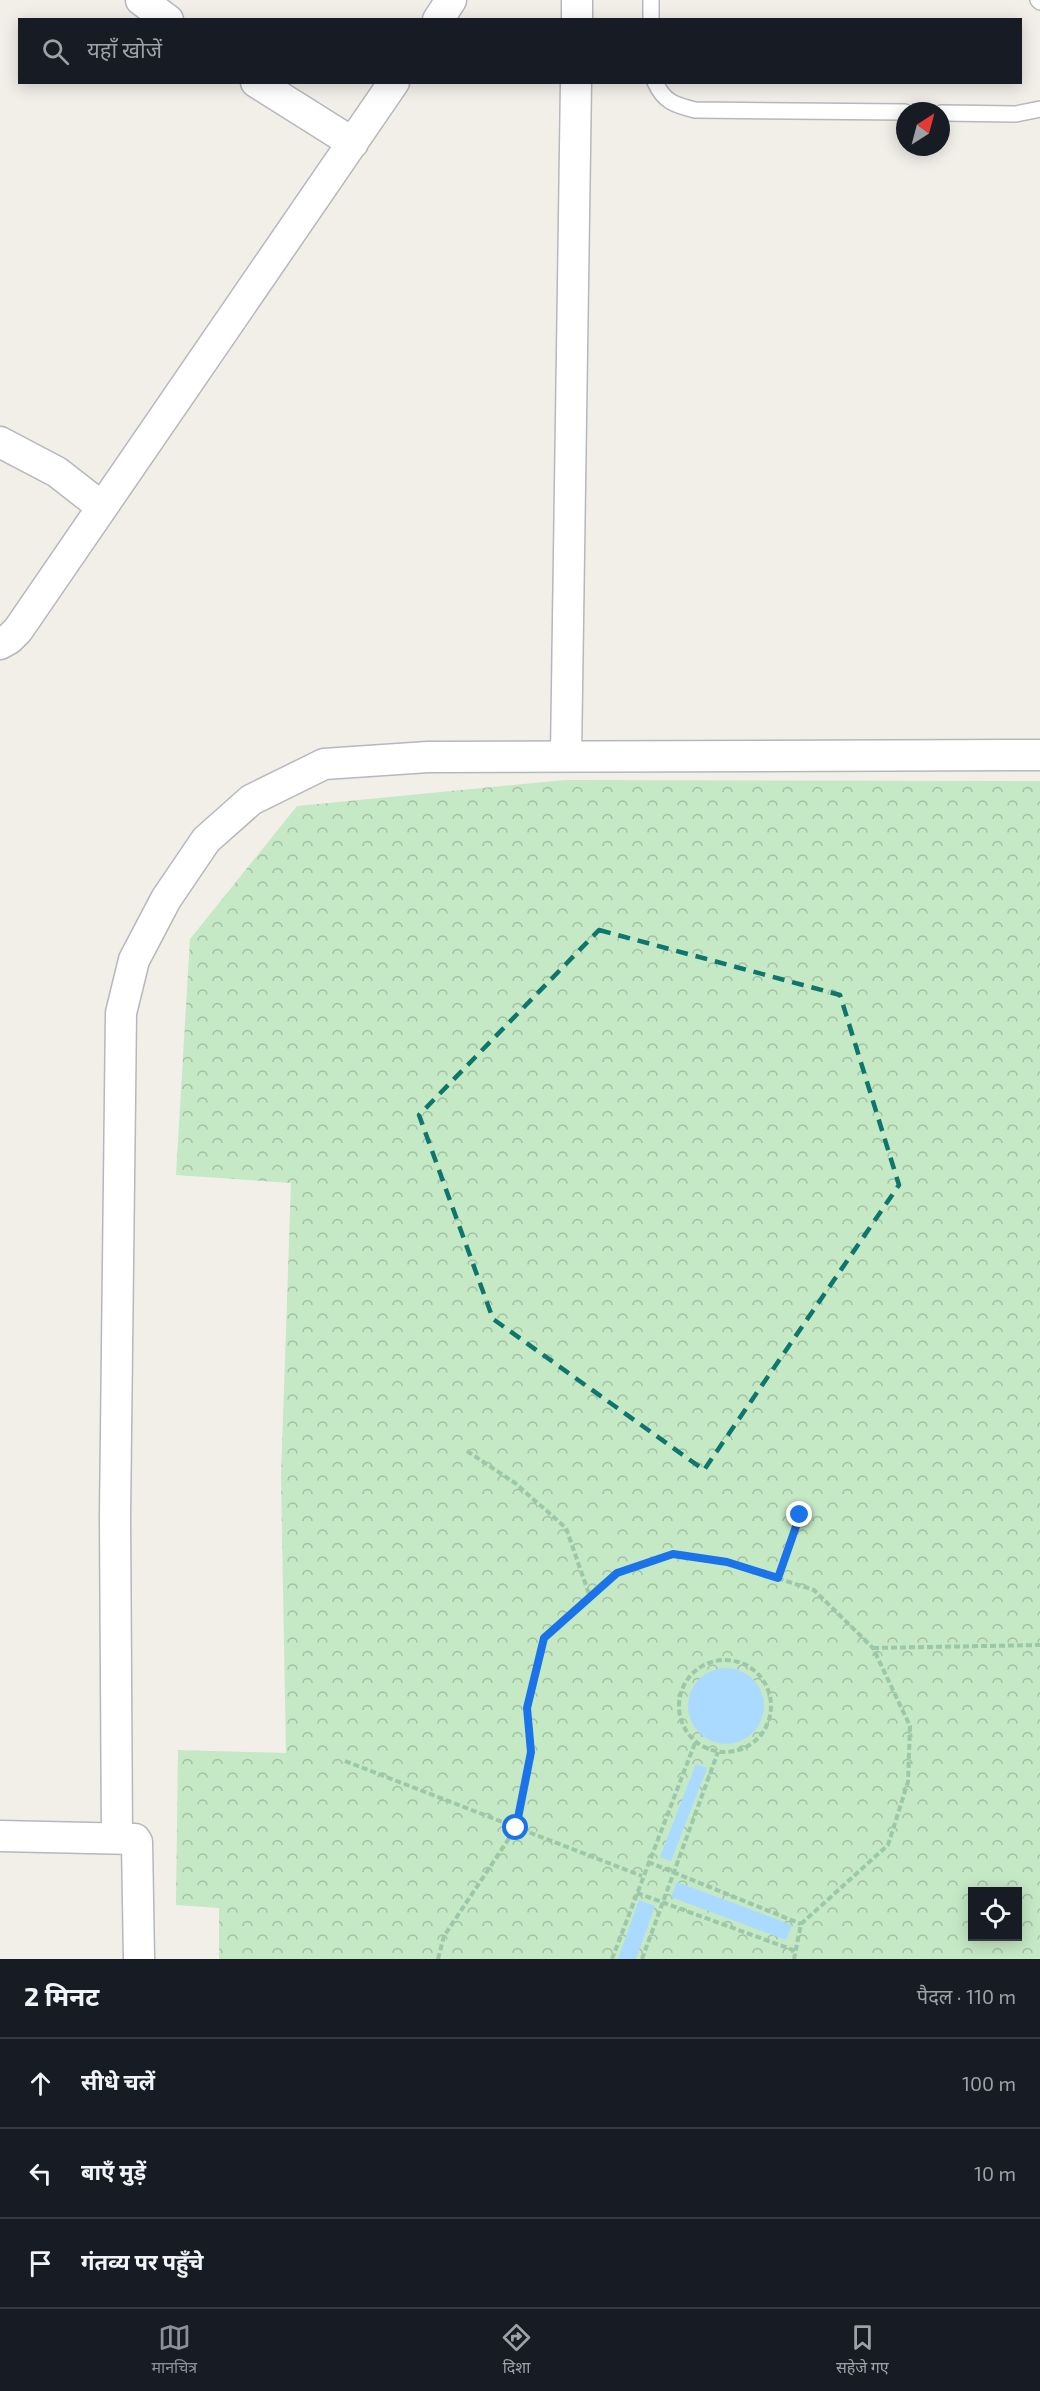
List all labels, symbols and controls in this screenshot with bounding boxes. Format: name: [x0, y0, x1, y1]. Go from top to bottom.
search box: [18, 18, 1022, 84]
icon: search: [39, 35, 72, 68]
text: यहाँ खोजें: [87, 36, 162, 62]
north arrow: [896, 102, 950, 156]
route end: [786, 1501, 812, 1527]
route start: [502, 1814, 528, 1840]
map controls: [968, 1887, 1022, 1941]
button: locate: [968, 1887, 1022, 1941]
text: 2 मिनट: [24, 1980, 99, 2011]
text: पैदल · 110 m: [917, 1984, 1016, 2008]
icon: ahead: [24, 2067, 57, 2100]
text: सीधे चलें: [81, 2068, 155, 2094]
text: 100 m: [962, 2071, 1016, 2095]
icon: left: [24, 2157, 57, 2190]
text: बाएँ मुड़ें: [81, 2158, 146, 2184]
text: 10 m: [974, 2161, 1016, 2185]
icon: arrive: [24, 2247, 57, 2280]
text: गंतव्य पर पहुँचे: [81, 2248, 204, 2274]
tab: मानचित्र: [151, 2321, 197, 2380]
tab: दिशा: [500, 2321, 533, 2380]
tab: सहेजे गए: [836, 2321, 889, 2380]

